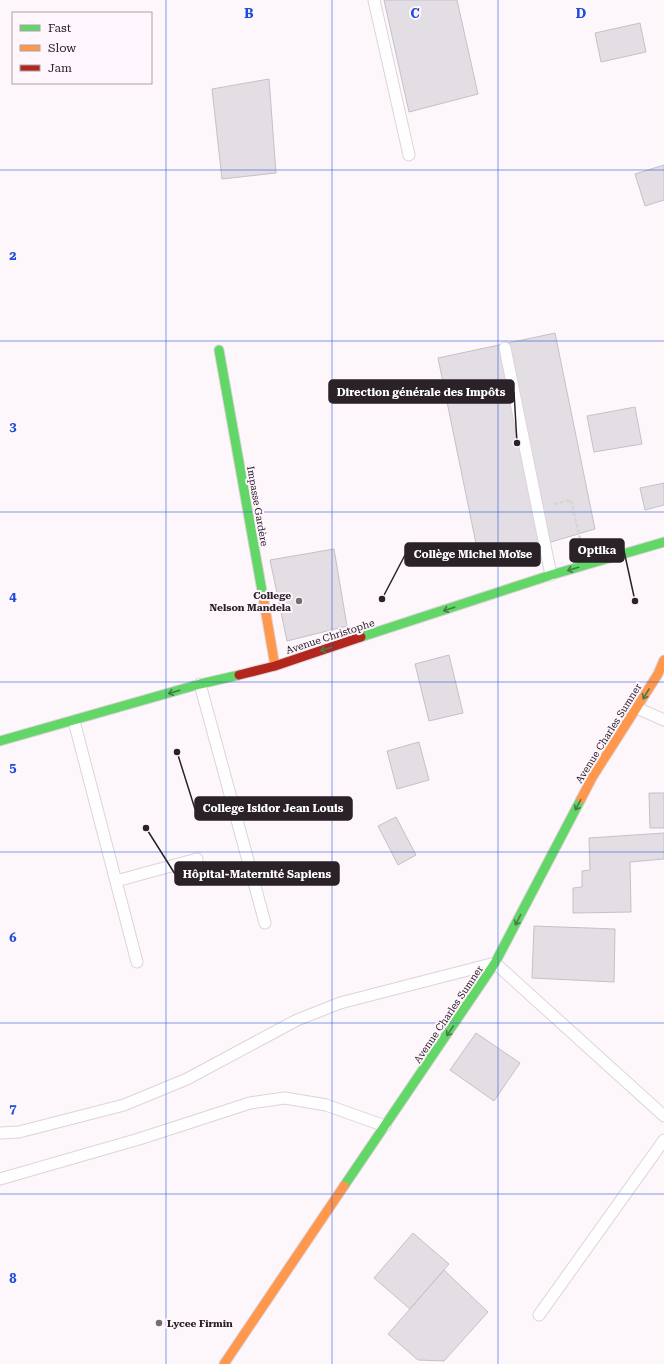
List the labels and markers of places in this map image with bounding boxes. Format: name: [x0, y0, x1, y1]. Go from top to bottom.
callout: Direction générale des Impôts: [329, 380, 514, 403]
callout: Optika: [570, 539, 624, 562]
callout: Collège Michel Moïse: [405, 543, 540, 566]
place label: College Nelson Mandela: [210, 590, 291, 613]
marker: College Nelson Mandela: [294, 596, 304, 606]
callout: College Isidor Jean Louis: [195, 797, 352, 820]
callout: Hôpital-Maternité Sapiens: [175, 862, 339, 885]
marker: Lycee Firmin: [154, 1318, 164, 1328]
place label: Lycee Firmin: [167, 1318, 233, 1329]

